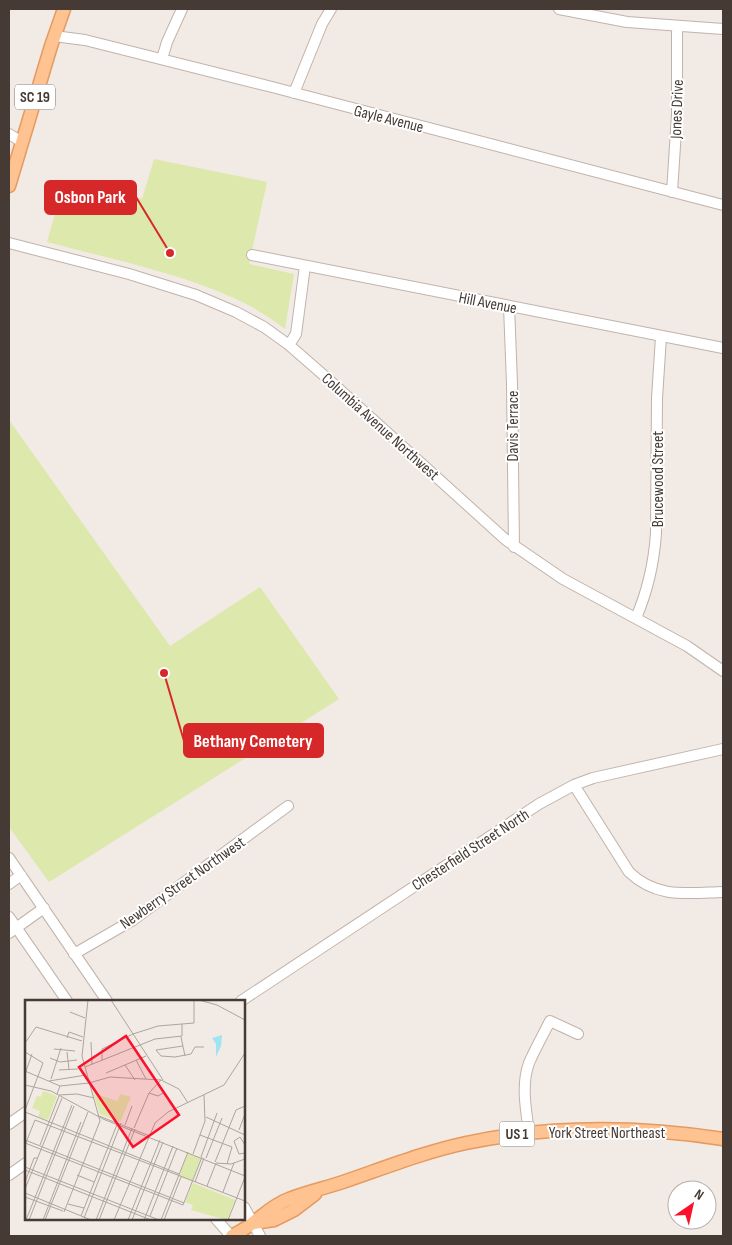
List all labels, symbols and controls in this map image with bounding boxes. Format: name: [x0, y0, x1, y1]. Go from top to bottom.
street label: Jones Drive: [667, 79, 688, 140]
road number: SC 19: [15, 84, 55, 110]
street label: Gayle Avenue: [352, 102, 425, 137]
callout: Osbon Park: [45, 181, 136, 214]
text: Osbon Park: [54, 187, 126, 208]
street label: Hill Avenue: [457, 289, 518, 318]
street label: Columbia Avenue Northwest: [317, 369, 443, 485]
street label: Davis Terrace: [504, 391, 523, 462]
street label: Brucewood Street: [649, 431, 668, 527]
callout: Bethany Cemetery: [184, 724, 323, 757]
text: Bethany Cemetery: [194, 731, 313, 752]
street label: Chesterfield Street North: [409, 805, 533, 895]
street label: Newberry Street Northwest: [117, 833, 249, 934]
inset map: [25, 1000, 245, 1220]
road number: US 1: [500, 1122, 534, 1146]
street label: York Street Northeast: [549, 1124, 665, 1143]
north arrow: [667, 1180, 717, 1230]
text: N: [691, 1185, 707, 1204]

